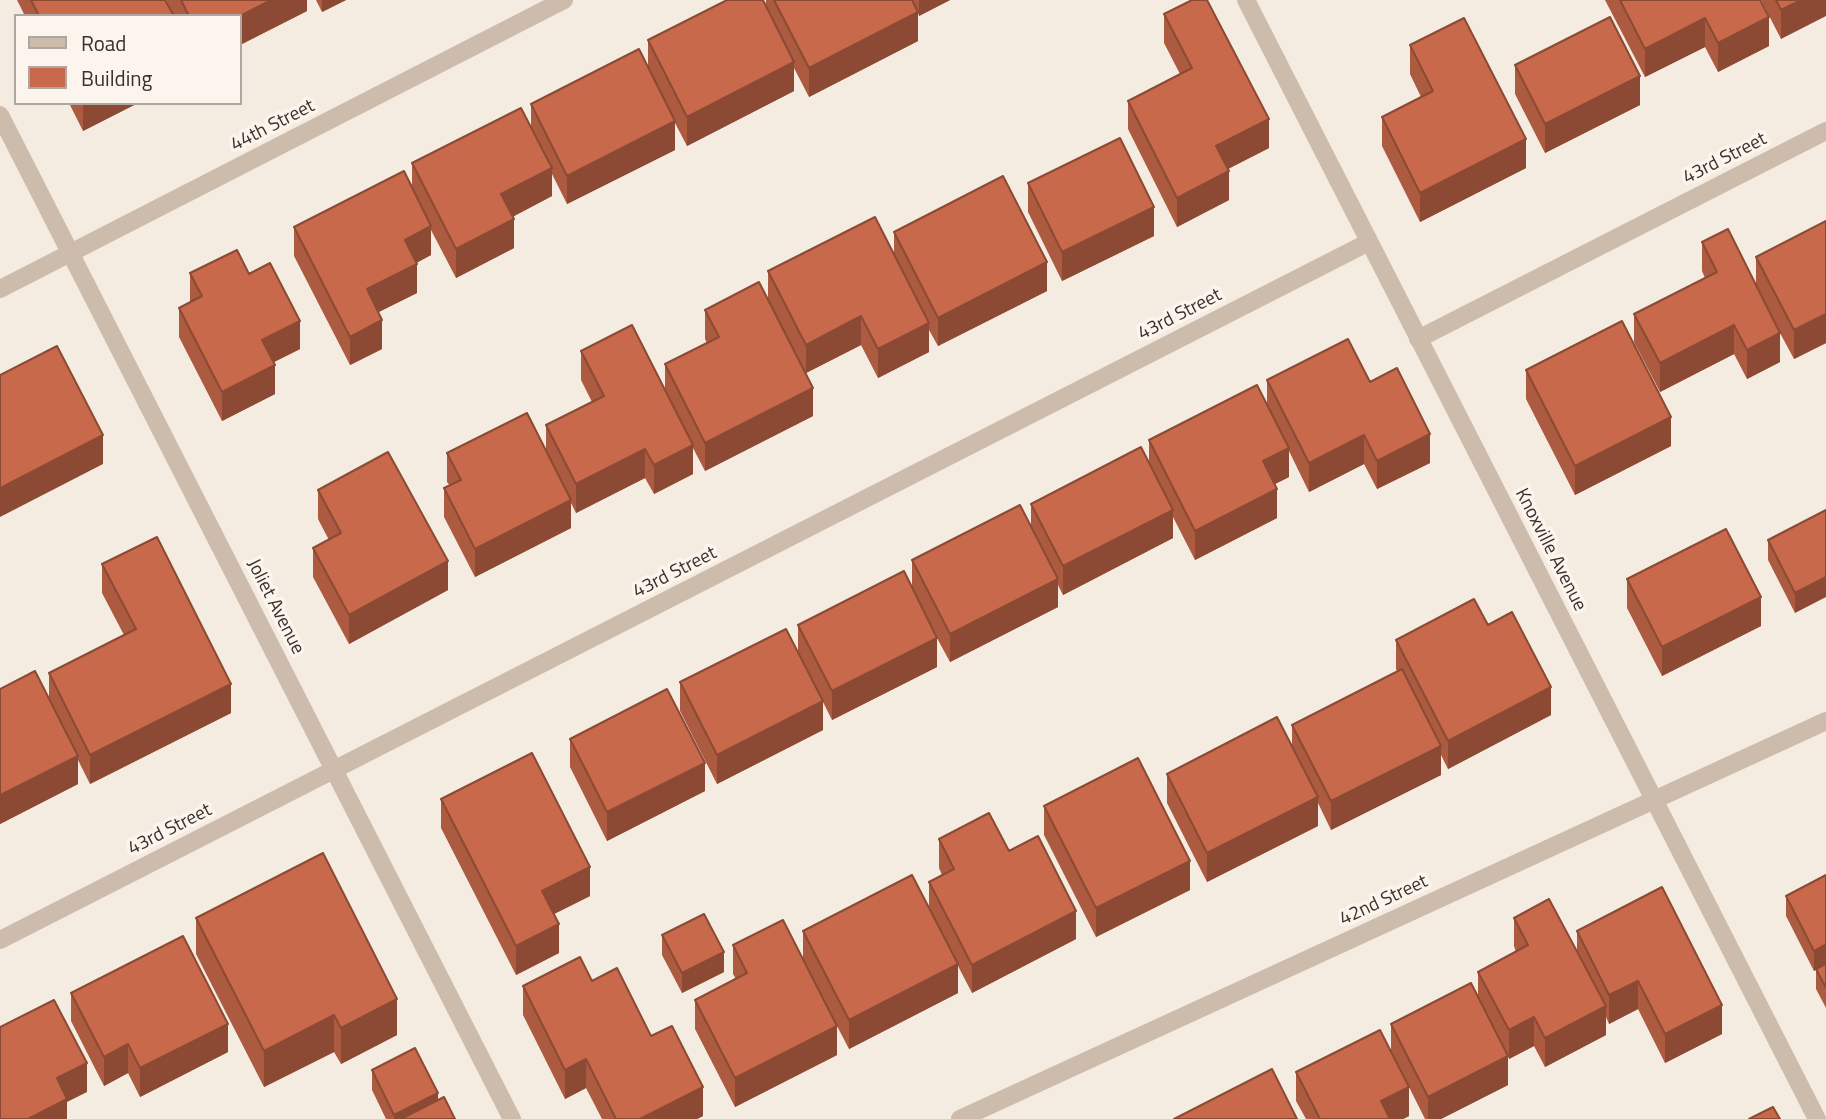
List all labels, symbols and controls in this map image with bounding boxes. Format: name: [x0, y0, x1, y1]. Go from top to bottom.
legend: [14, 14, 242, 105]
text: Road: [81, 27, 126, 59]
text: Building: [81, 62, 152, 94]
street label: 44th Street: [227, 95, 319, 157]
street label: 43rd Street: [1679, 128, 1771, 190]
street label: 43rd Street: [1134, 284, 1226, 346]
street label: Knoxville Avenue: [1509, 485, 1591, 615]
street label: 43rd Street: [629, 542, 721, 604]
street label: Joliet Avenue: [241, 556, 309, 658]
street label: 43rd Street: [124, 799, 216, 861]
street label: 42nd Street: [1336, 871, 1432, 931]

